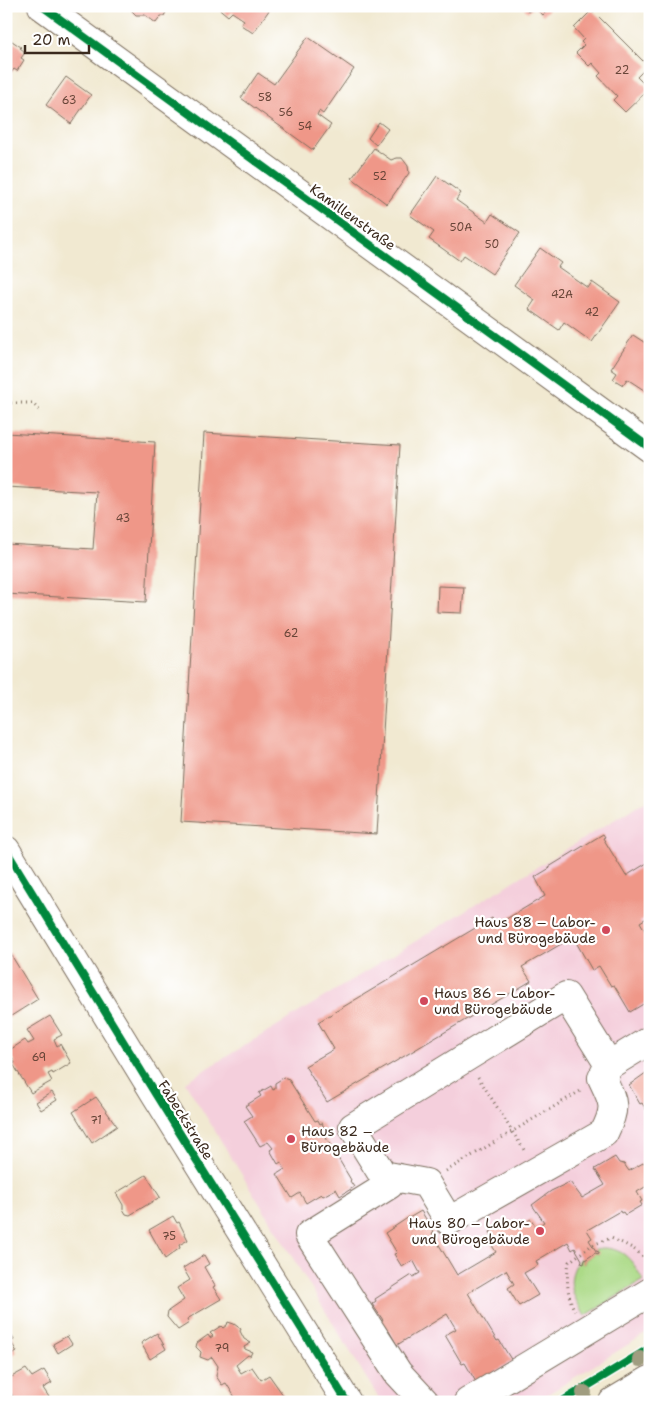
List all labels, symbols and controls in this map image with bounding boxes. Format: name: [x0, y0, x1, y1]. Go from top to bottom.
scale bar: [25, 22, 89, 54]
text: 20 m: [32, 30, 71, 50]
house number: 22: [615, 63, 629, 78]
house number: 58: [258, 90, 272, 105]
house number: 63: [62, 93, 76, 108]
house number: 56: [279, 105, 293, 120]
house number: 54: [298, 119, 312, 134]
house number: 52: [373, 169, 387, 184]
street label: Kamillenstraße: [306, 180, 400, 254]
house number: 50A: [450, 220, 472, 235]
house number: 50: [485, 237, 499, 252]
house number: 42A: [551, 287, 573, 302]
house number: 42: [585, 305, 599, 320]
house number: 43: [116, 511, 130, 526]
house number: 62: [284, 626, 298, 641]
place label: Haus 88 – Labor- und Bürogebäude: [475, 913, 596, 947]
marker: Haus 88 – Labor- und Bürogebäude: [600, 924, 612, 936]
place label: Haus 86 – Labor- und Bürogebäude: [434, 984, 556, 1018]
marker: Haus 86 – Labor- und Bürogebäude: [418, 995, 430, 1007]
house number: 69: [32, 1050, 46, 1065]
street label: Fabeckstraße: [154, 1077, 218, 1163]
house number: 71: [90, 1113, 102, 1128]
place label: Haus 82 – Bürogebäude: [301, 1122, 389, 1156]
marker: Haus 82 – Bürogebäude: [285, 1133, 297, 1145]
place label: Haus 80 – Labor- und Bürogebäude: [408, 1214, 530, 1248]
marker: Haus 80 – Labor- und Bürogebäude: [534, 1225, 546, 1237]
house number: 75: [162, 1229, 176, 1244]
house number: 79: [215, 1341, 230, 1356]

